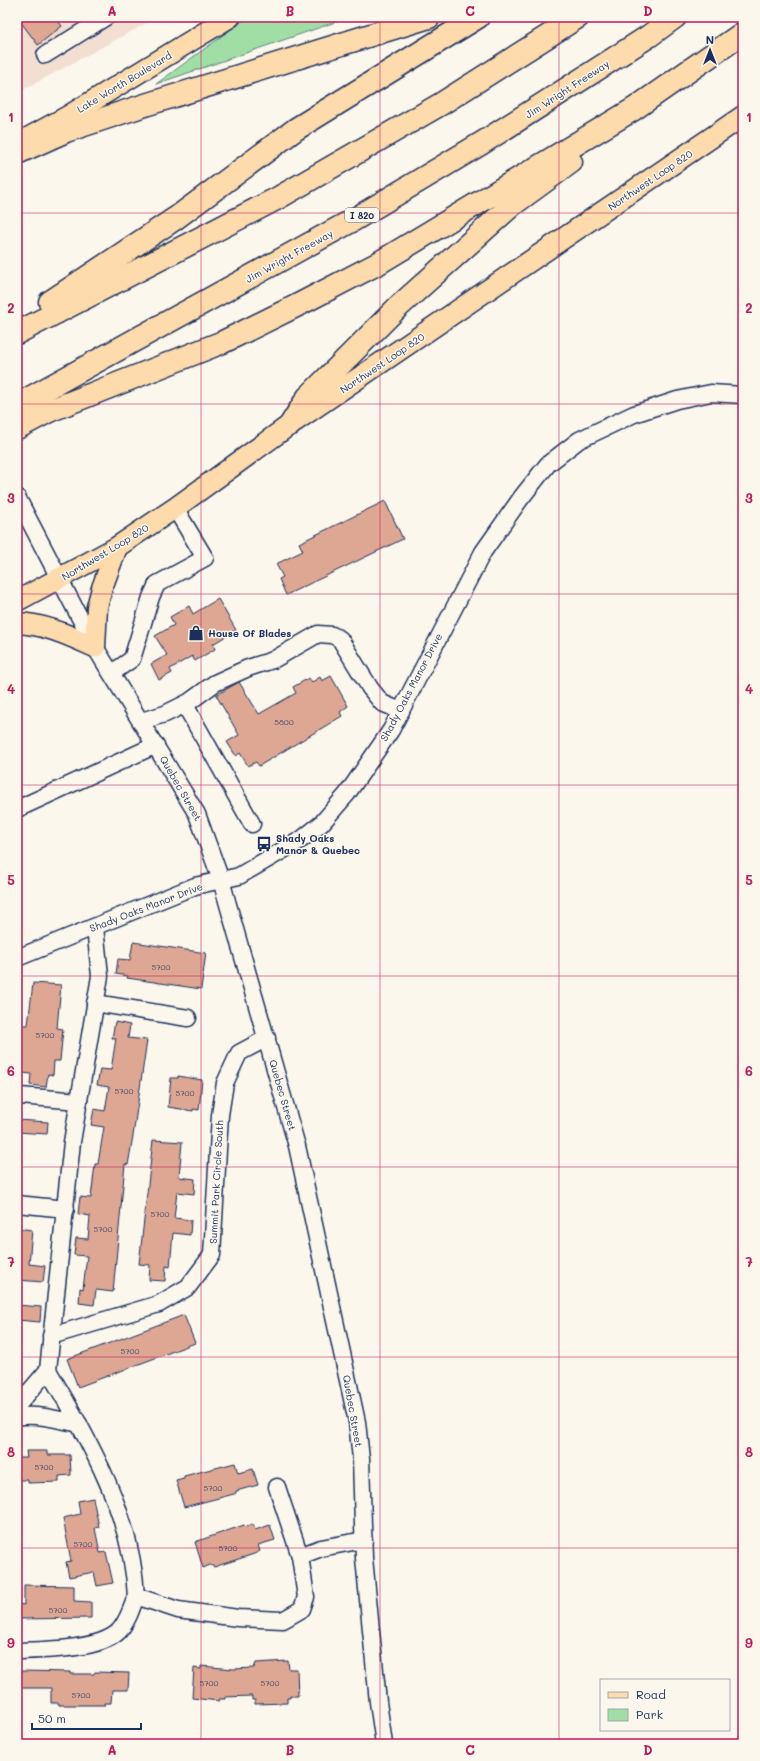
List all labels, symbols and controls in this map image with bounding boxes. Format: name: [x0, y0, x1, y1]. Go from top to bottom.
text: A: [107, 2, 117, 19]
text: B: [286, 2, 295, 19]
text: C: [465, 2, 475, 19]
text: D: [643, 2, 653, 19]
north arrow: [690, 30, 730, 70]
text: N: [706, 32, 714, 47]
street label: Lake Worth Boulevard: [74, 48, 174, 116]
street label: Jim Wright Freeway: [522, 56, 612, 122]
text: 1: [8, 108, 14, 125]
text: 1: [746, 108, 752, 125]
street label: Northwest Loop 820: [605, 146, 695, 214]
road number: I 820: [345, 208, 379, 222]
street label: Jim Wright Freeway: [243, 226, 335, 286]
text: 2: [7, 299, 15, 316]
text: 2: [745, 299, 753, 316]
street label: Northwest Loop 820: [337, 329, 427, 397]
text: 3: [7, 489, 15, 506]
text: 3: [745, 489, 753, 506]
street label: Northwest Loop 820: [59, 520, 151, 584]
shop icon: House Of Blades: [187, 624, 205, 642]
place label: House Of Blades: [208, 626, 291, 640]
street label: Shady Oaks Manor Drive: [377, 631, 445, 743]
text: 4: [7, 680, 15, 697]
text: 4: [745, 680, 753, 697]
house number: 5800: [274, 717, 294, 727]
street label: Quebec Street: [157, 753, 205, 823]
place label: Shady Oaks Manor & Quebec: [276, 831, 360, 857]
bus stop icon: Shady Oaks Manor & Quebec: [255, 835, 273, 853]
text: 5: [7, 871, 15, 888]
text: 5: [745, 871, 753, 888]
street label: Shady Oaks Manor Drive: [87, 879, 205, 935]
house number: 5700: [152, 962, 171, 972]
house number: 5700: [36, 1030, 55, 1040]
street label: Quebec Street: [266, 1058, 300, 1132]
text: 6: [7, 1062, 15, 1079]
text: 6: [745, 1062, 753, 1079]
house number: 5700: [115, 1086, 134, 1096]
house number: 5700: [176, 1088, 195, 1098]
street label: Summit Park Circle South: [206, 1120, 226, 1244]
house number: 5700: [151, 1209, 170, 1219]
house number: 5700: [94, 1224, 113, 1234]
text: 7: [7, 1253, 15, 1270]
text: 7: [745, 1253, 753, 1270]
house number: 5700: [121, 1346, 140, 1356]
street label: Quebec Street: [340, 1374, 366, 1448]
text: 8: [7, 1443, 15, 1460]
text: 8: [745, 1443, 753, 1460]
house number: 5700: [35, 1462, 54, 1472]
house number: 5700: [204, 1483, 223, 1493]
house number: 5700: [74, 1539, 93, 1549]
house number: 5700: [219, 1543, 238, 1553]
house number: 5700: [49, 1605, 68, 1615]
text: 9: [7, 1634, 15, 1651]
text: 9: [745, 1634, 753, 1651]
house number: 5700: [200, 1678, 219, 1688]
house number: 5700: [261, 1678, 280, 1688]
legend: [600, 1679, 730, 1731]
text: Road: [636, 1686, 666, 1702]
house number: 5700: [72, 1690, 91, 1700]
scale bar: [32, 1705, 141, 1731]
text: Park: [636, 1706, 663, 1722]
text: 50 m: [38, 1710, 66, 1726]
text: A: [107, 1741, 117, 1758]
text: B: [286, 1741, 295, 1758]
text: C: [465, 1741, 475, 1758]
text: D: [643, 1741, 653, 1758]

